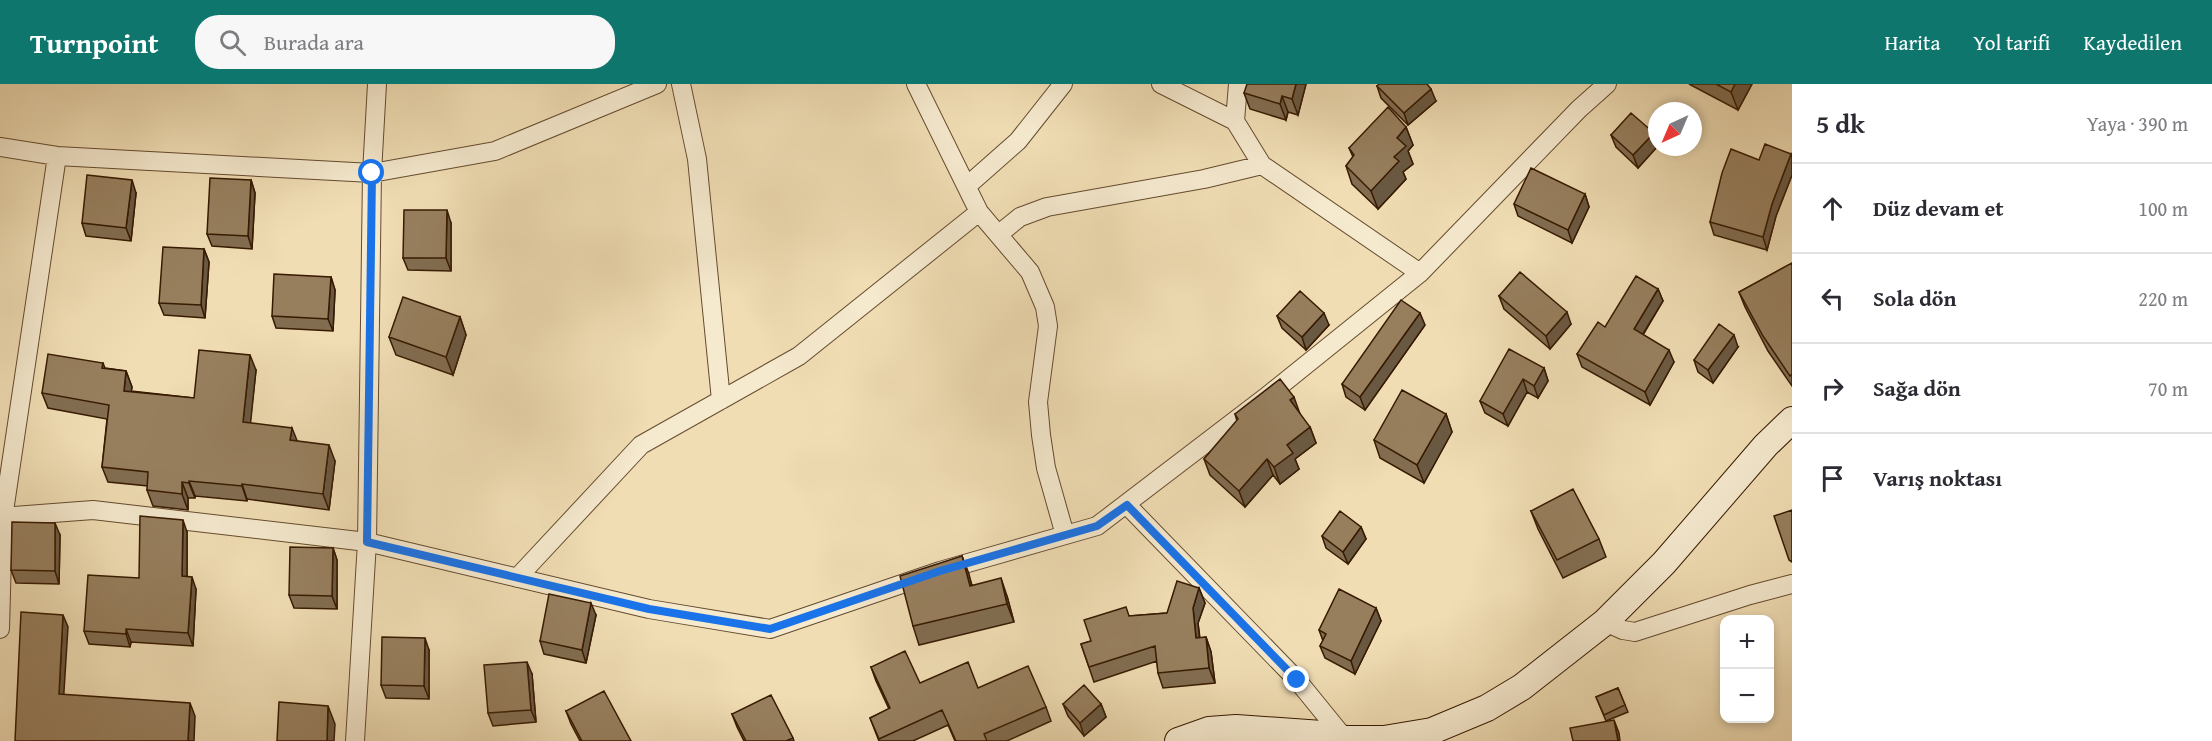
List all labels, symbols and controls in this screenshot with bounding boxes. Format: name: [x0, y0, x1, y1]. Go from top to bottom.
search box: [195, 15, 615, 69]
text: Turnpoint: [30, 22, 159, 63]
icon: search: [216, 26, 249, 59]
text: Burada ara: [264, 26, 364, 58]
text: Harita: [1885, 27, 1940, 58]
text: Yol tarifi: [1973, 27, 2050, 58]
text: Kaydedilen: [2083, 27, 2182, 58]
north arrow: [1648, 102, 1702, 156]
text: 5 dk: [1816, 104, 1865, 143]
text: Yaya · 390 m: [2087, 109, 2188, 138]
route start: [358, 159, 384, 185]
icon: ahead: [1816, 192, 1849, 225]
text: Düz devam et: [1873, 192, 2004, 224]
text: 100 m: [2138, 194, 2188, 223]
icon: left: [1816, 282, 1849, 315]
text: Sola dön: [1873, 282, 1957, 314]
text: 220 m: [2138, 284, 2188, 313]
icon: right: [1816, 372, 1849, 405]
text: Sağa dön: [1873, 372, 1961, 404]
text: 70 m: [2148, 374, 2188, 403]
icon: arrive: [1816, 462, 1849, 495]
text: Varış noktası: [1873, 462, 2002, 494]
map controls: [1720, 615, 1774, 723]
button: +: [1720, 615, 1774, 669]
route end: [1283, 666, 1309, 692]
button: −: [1720, 669, 1774, 723]

